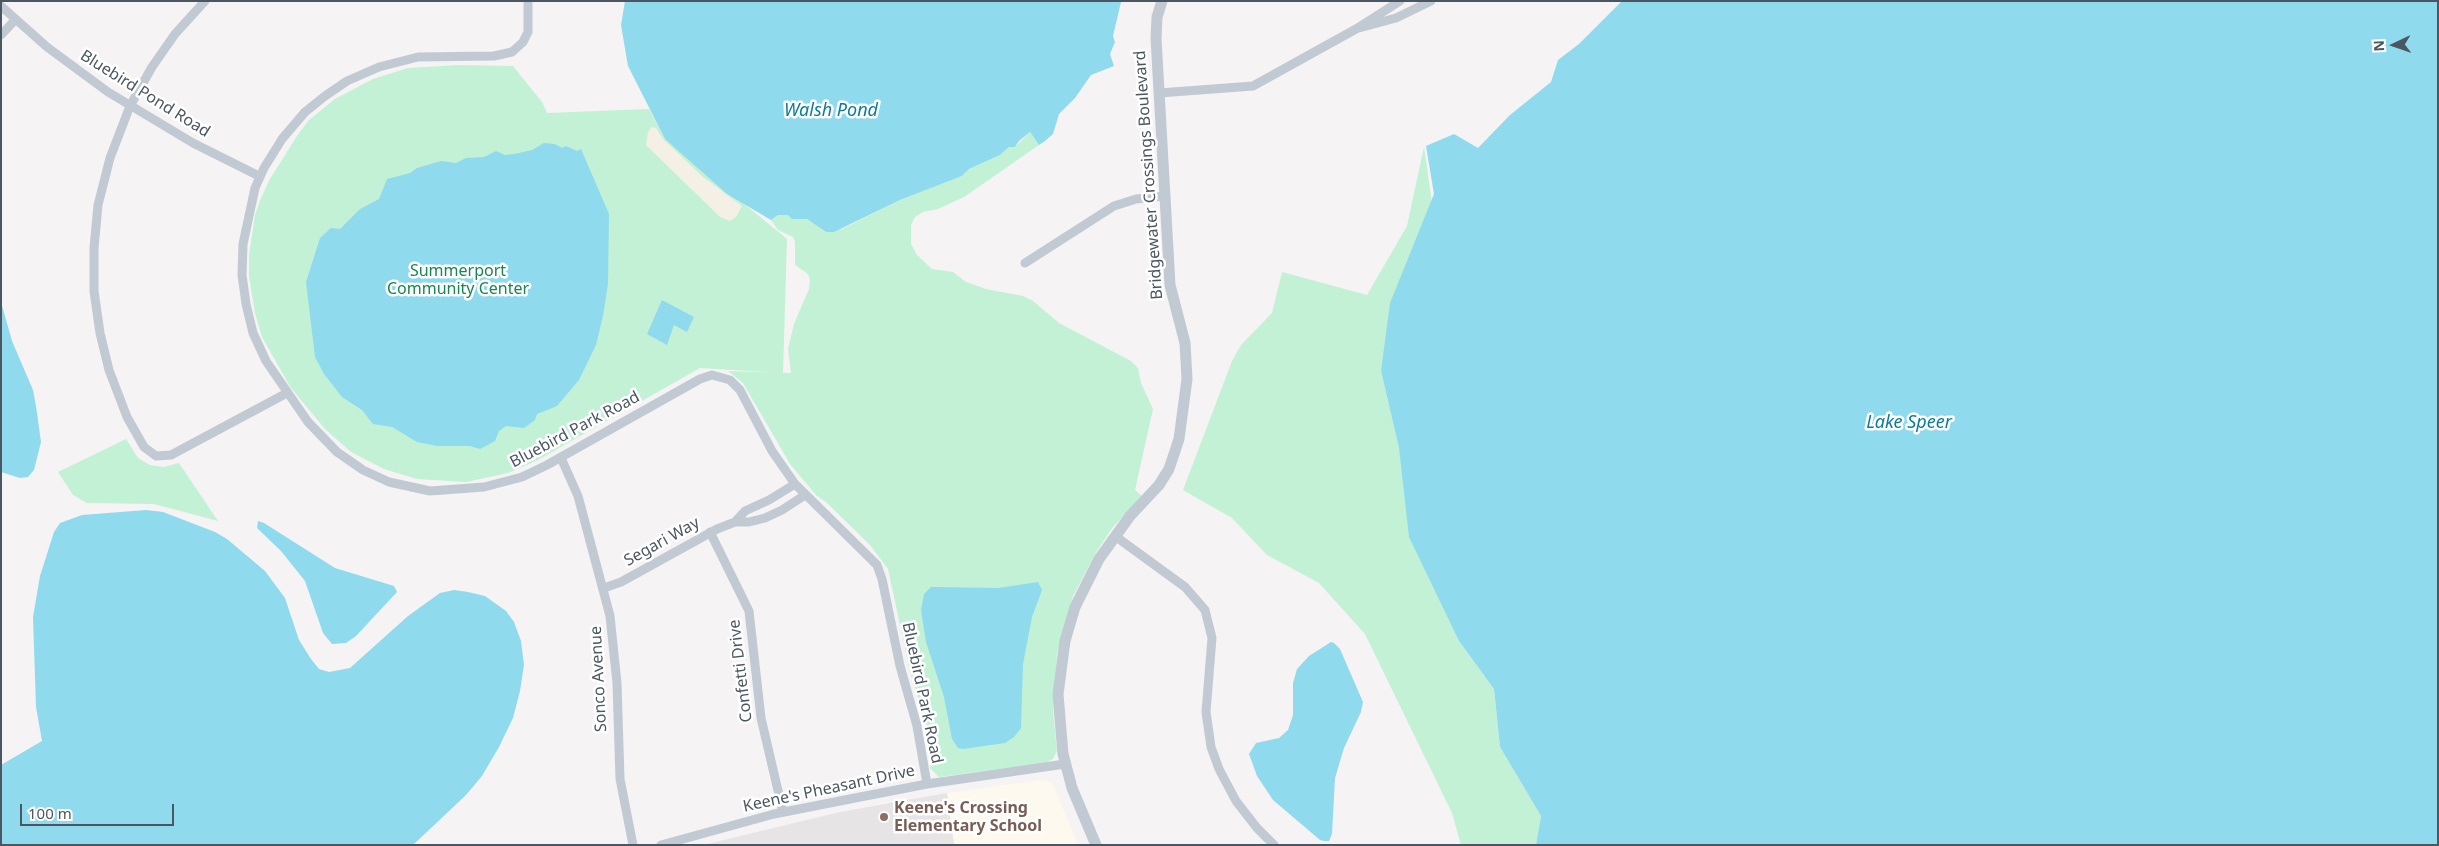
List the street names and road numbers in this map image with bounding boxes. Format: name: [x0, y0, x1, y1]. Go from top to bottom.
street label: Bluebird Pond Road: [77, 46, 213, 142]
street label: Bridgewater Crossings Boulevard: [1131, 50, 1167, 300]
street label: Bluebird Park Road: [507, 388, 643, 472]
street label: Segari Way: [621, 513, 703, 571]
street label: Confetti Drive: [725, 618, 757, 724]
street label: Bluebird Park Road: [898, 621, 946, 765]
street label: Sonco Avenue: [587, 626, 611, 732]
street label: Keene's Pheasant Drive: [741, 761, 917, 817]

